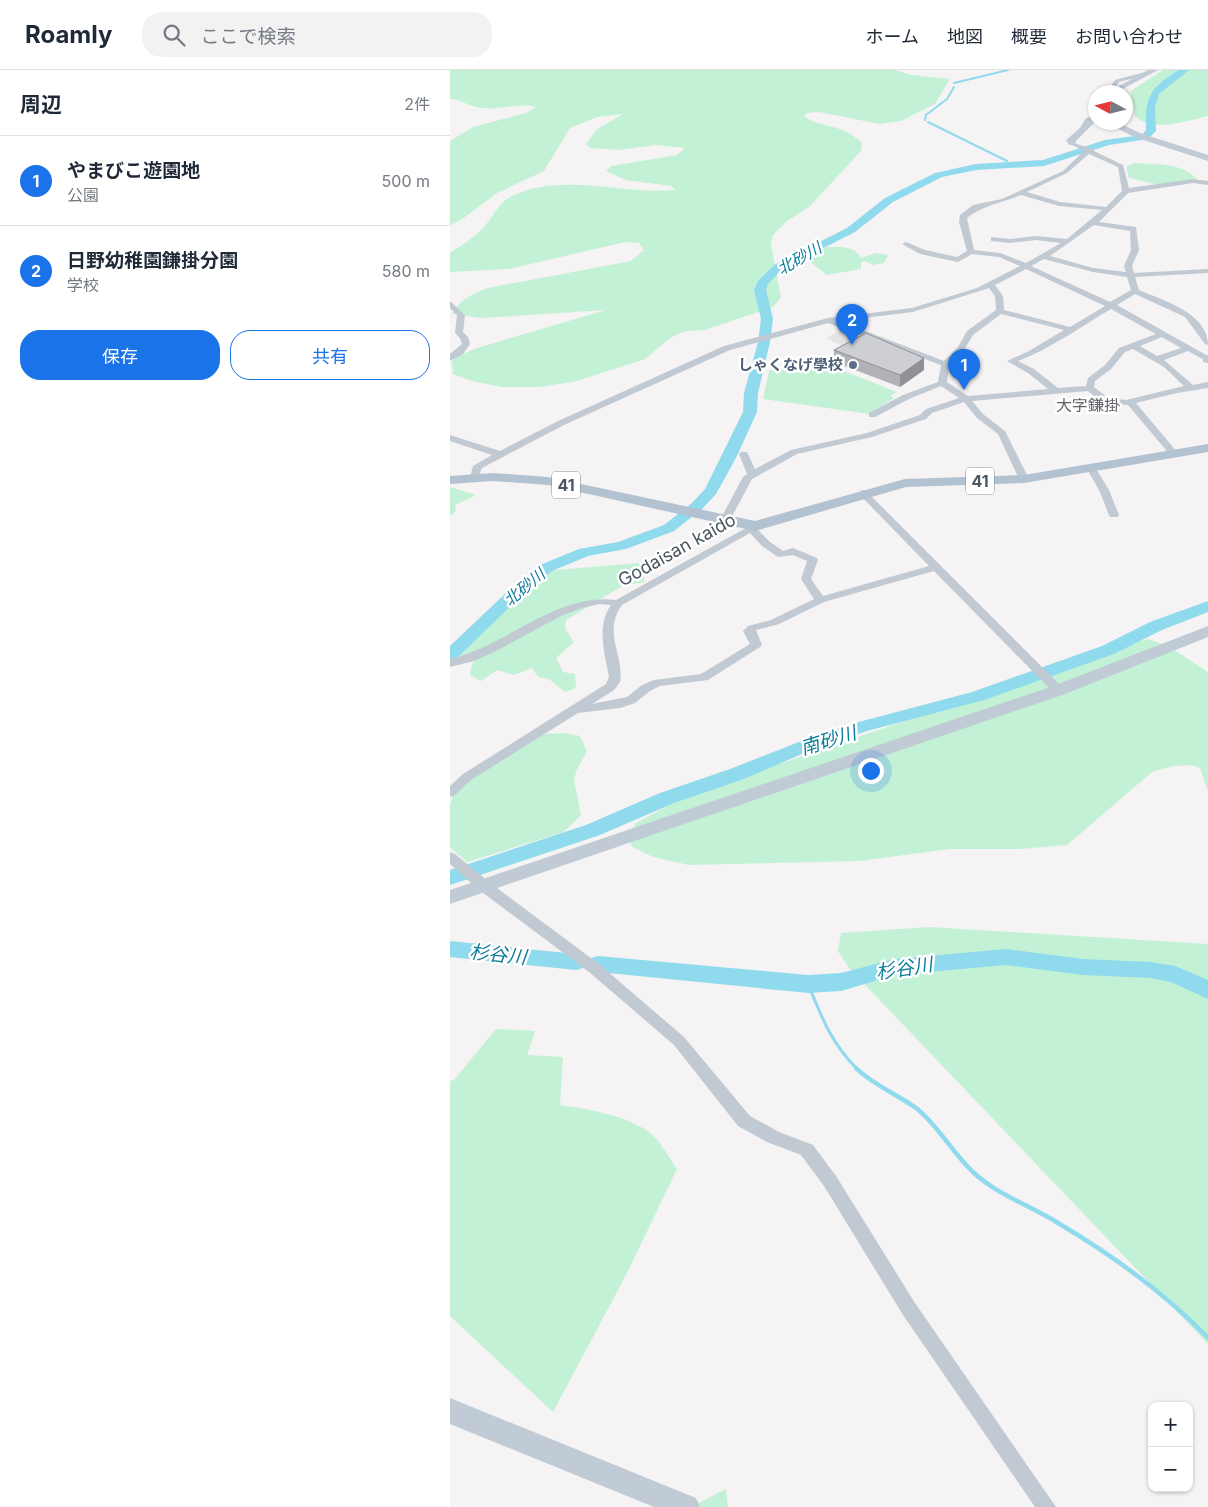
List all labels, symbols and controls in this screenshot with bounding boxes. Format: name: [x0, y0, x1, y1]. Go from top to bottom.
search box: [142, 12, 492, 57]
text: Roamly: [25, 20, 112, 49]
icon: search: [160, 21, 188, 49]
text: ここで検索: [200, 25, 295, 48]
text: ホーム: [866, 26, 919, 47]
text: 地図: [947, 26, 983, 47]
text: 概要: [1011, 26, 1047, 47]
text: お問い合わせ: [1075, 26, 1183, 47]
north arrow: [1088, 85, 1133, 130]
text: 周辺: [20, 92, 62, 117]
text: 2件: [404, 94, 430, 114]
text: やまびこ遊園地: [67, 159, 200, 182]
text: 1: [33, 171, 39, 191]
text: 500 m: [382, 171, 430, 191]
text: 公園: [67, 185, 99, 205]
water label: 北砂川: [773, 236, 827, 279]
text: 日野幼稚園鎌掛分園: [67, 249, 238, 272]
text: 2: [31, 261, 41, 281]
text: 580 m: [382, 261, 430, 281]
text: 学校: [67, 275, 99, 295]
pin: 2: [836, 304, 868, 345]
button: 保存: [20, 330, 220, 380]
button: 共有: [230, 330, 430, 380]
pin: 1: [948, 349, 980, 390]
place label: しゃくなげ學校: [738, 355, 843, 374]
marker: しゃくなげ學校: [847, 359, 859, 371]
district label: 大字鎌掛: [1056, 395, 1120, 415]
road number: 41: [966, 468, 994, 494]
road number: 41: [552, 472, 580, 498]
street label: Godaisan kaido: [614, 509, 739, 591]
water label: 北砂川: [499, 563, 550, 610]
water label: 南砂川: [798, 721, 861, 760]
your location: [858, 758, 884, 784]
water label: 杉谷川: [468, 940, 529, 969]
water label: 杉谷川: [874, 952, 936, 984]
map controls: [1148, 1402, 1193, 1492]
button: +: [1148, 1402, 1193, 1447]
button: −: [1148, 1447, 1193, 1492]

